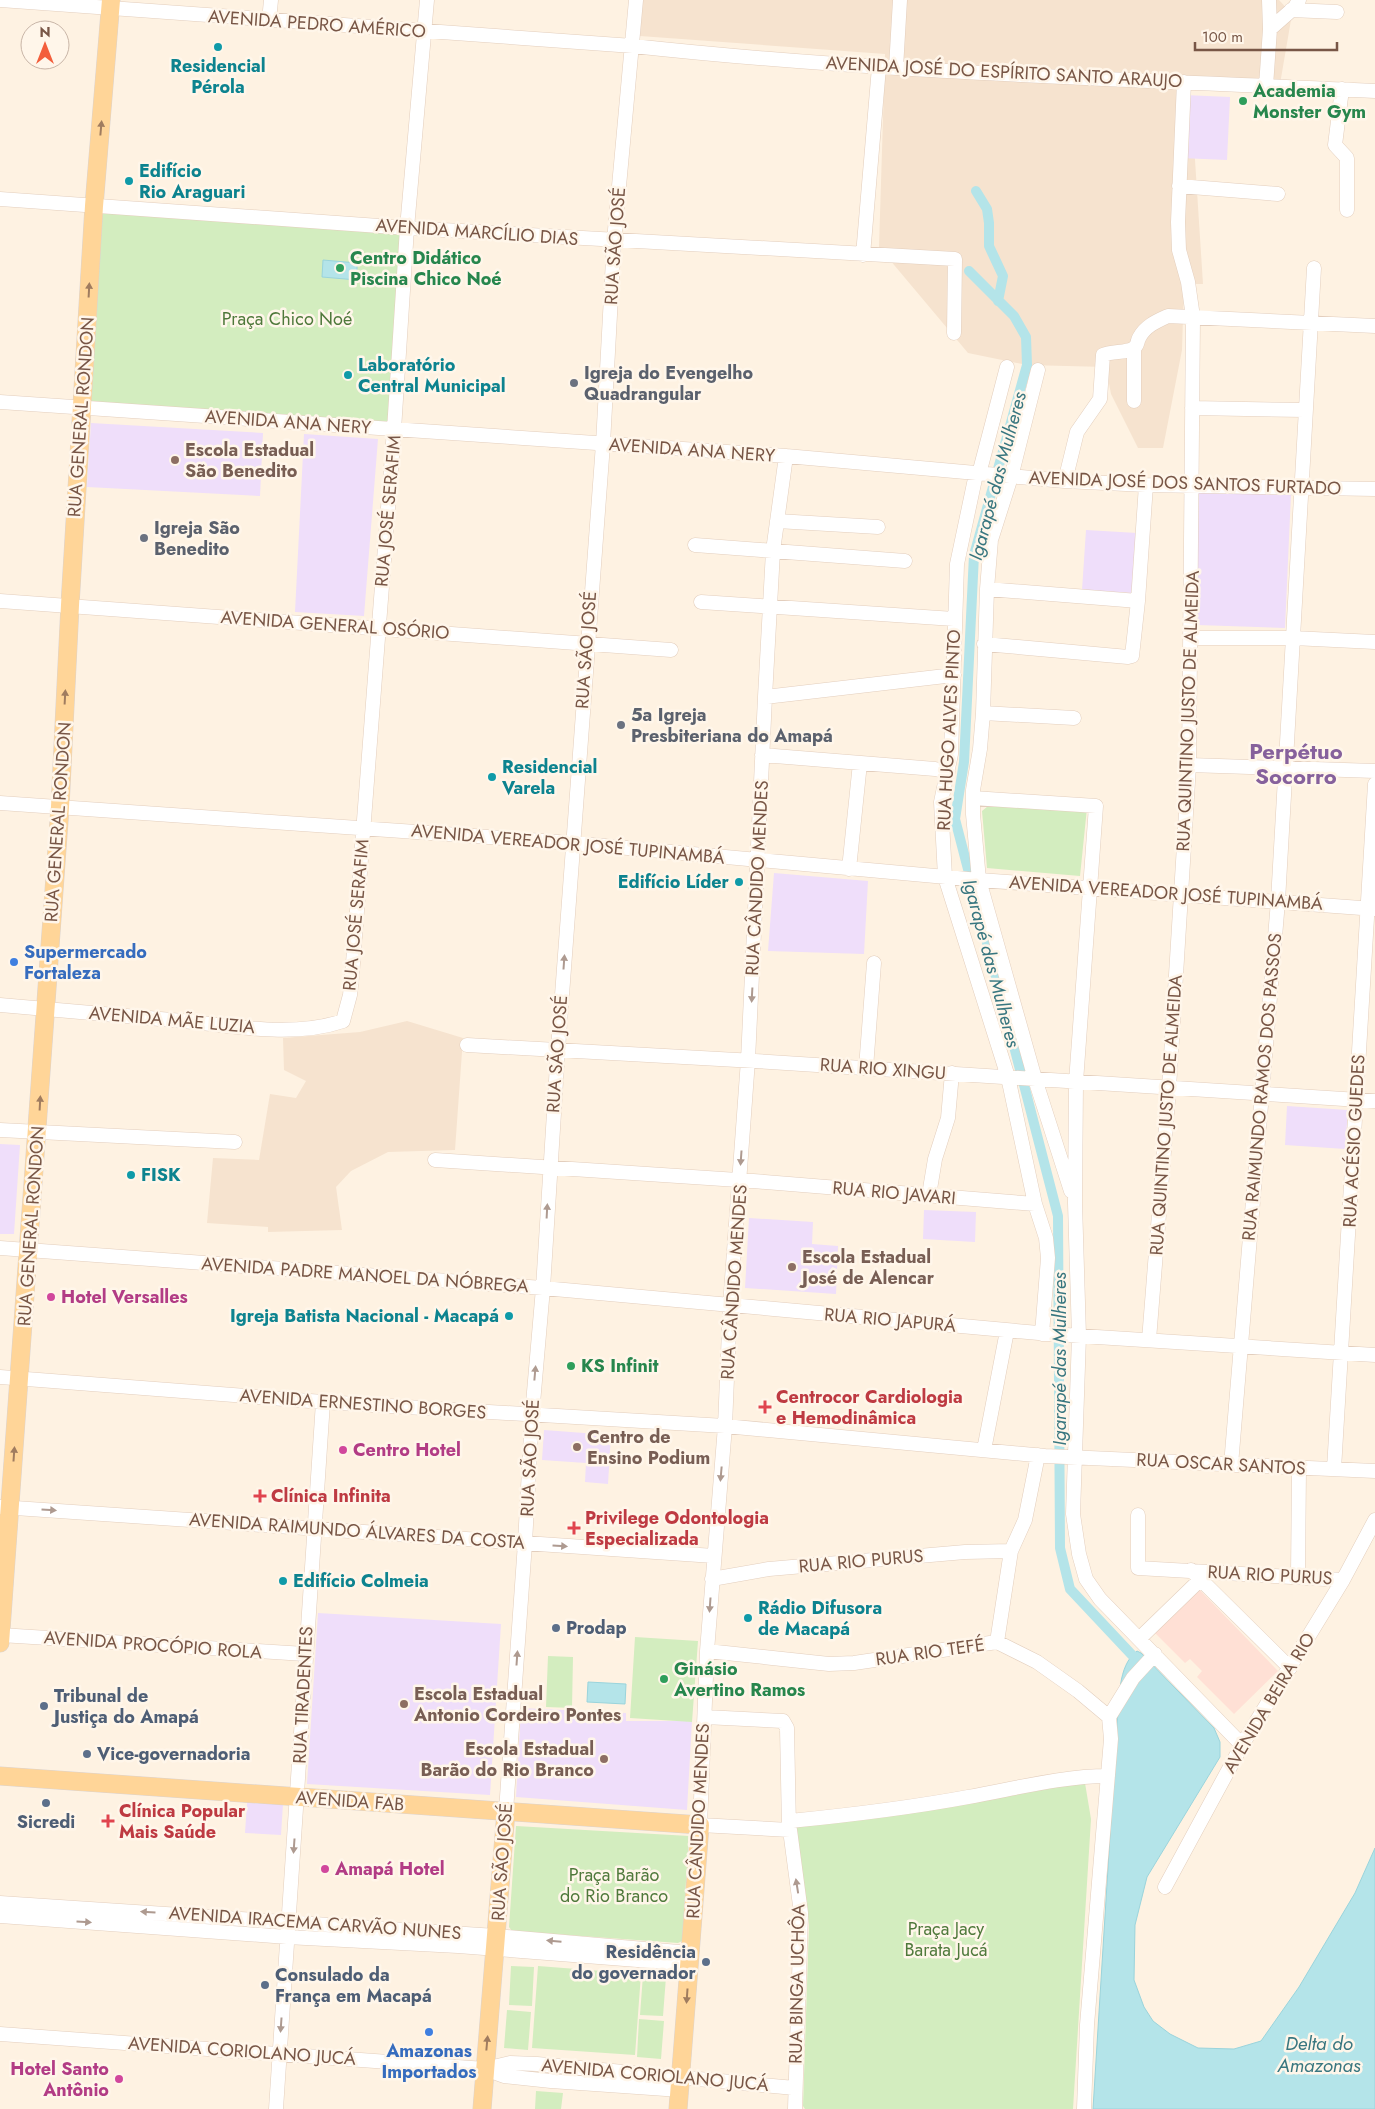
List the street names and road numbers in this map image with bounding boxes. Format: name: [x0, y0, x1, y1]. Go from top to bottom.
street label: AVENIDA PEDRO AMÉRICO: [207, 3, 427, 45]
street label: AVENIDA JOSÉ DO ESPÍRITO SANTO ARAUJO: [825, 50, 1183, 94]
street label: RUA SÃO JOSÉ: [598, 186, 632, 306]
street label: AVENIDA MARCÍLIO DIAS: [375, 212, 579, 252]
street label: RUA GENERAL RONDON: [61, 316, 101, 518]
street label: AVENIDA ANA NERY: [204, 403, 373, 441]
street label: AVENIDA ANA NERY: [608, 431, 777, 469]
street label: RUA JOSÉ SERAFIM: [368, 434, 408, 588]
street label: AVENIDA JOSÉ DOS SANTOS FURTADO: [1028, 465, 1342, 501]
street label: RUA QUINTINO JUSTO DE ALMEIDA: [1170, 570, 1206, 852]
street label: RUA SÃO JOSÉ: [569, 590, 603, 710]
street label: AVENIDA GENERAL OSÓRIO: [220, 604, 450, 646]
street label: RUA HUGO ALVES PINTO: [931, 629, 967, 831]
street label: RUA GENERAL RONDON: [38, 721, 78, 923]
street label: RUA CÂNDIDO MENDES: [739, 780, 775, 976]
street label: AVENIDA VEREADOR JOSÉ TUPINAMBÁ: [410, 817, 726, 871]
street label: RUA JOSÉ SERAFIM: [336, 838, 376, 992]
street label: AVENIDA VEREADOR JOSÉ TUPINAMBÁ: [1008, 869, 1324, 917]
street label: RUA RAIMUNDO RAMOS DOS PASSOS: [1236, 932, 1288, 1242]
street label: RUA QUINTINO JUSTO DE ALMEIDA: [1143, 974, 1189, 1256]
street label: RUA SÃO JOSÉ: [540, 994, 574, 1114]
street label: AVENIDA MÃE LUZIA: [88, 1000, 256, 1040]
street label: RUA RIO XINGU: [819, 1052, 947, 1086]
street label: RUA ACÉSIO GUEDES: [1336, 1054, 1372, 1228]
street label: RUA GENERAL RONDON: [11, 1125, 51, 1327]
street label: RUA RIO JAVARI: [831, 1175, 957, 1211]
street label: RUA CÂNDIDO MENDES: [714, 1183, 754, 1380]
street label: AVENIDA PADRE MANOEL DA NÓBREGA: [201, 1251, 530, 1299]
street label: RUA RIO JAPURÁ: [823, 1301, 957, 1339]
street label: AVENIDA ERNESTINO BORGES: [239, 1382, 487, 1426]
street label: RUA SÃO JOSÉ: [514, 1399, 546, 1517]
street label: RUA OSCAR SANTOS: [1136, 1447, 1306, 1481]
street label: AVENIDA RAIMUNDO ÁLVARES DA COSTA: [188, 1506, 526, 1556]
street label: RUA RIO PURUS: [798, 1543, 925, 1579]
street label: RUA RIO PURUS: [1207, 1559, 1333, 1591]
street label: AVENIDA PROCÓPIO ROLA: [43, 1624, 263, 1666]
street label: RUA TIRADENTES: [286, 1625, 320, 1764]
street label: AVENIDA BEIRA RIO: [1217, 1628, 1321, 1778]
street label: RUA RIO TEFÉ: [874, 1631, 986, 1673]
street label: RUA CÂNDIDO MENDES: [680, 1723, 716, 1919]
street label: AVENIDA FAB: [295, 1784, 405, 1818]
street label: RUA SÃO JOSÉ: [485, 1802, 519, 1922]
street label: AVENIDA IRACEMA CARVÃO NUNES: [168, 1900, 462, 1946]
street label: RUA BINGA UCHÔA: [783, 1904, 811, 2064]
street label: AVENIDA CORIOLANO JUCÁ: [127, 2030, 357, 2072]
street label: AVENIDA CORIOLANO JUCÁ: [540, 2052, 770, 2098]

